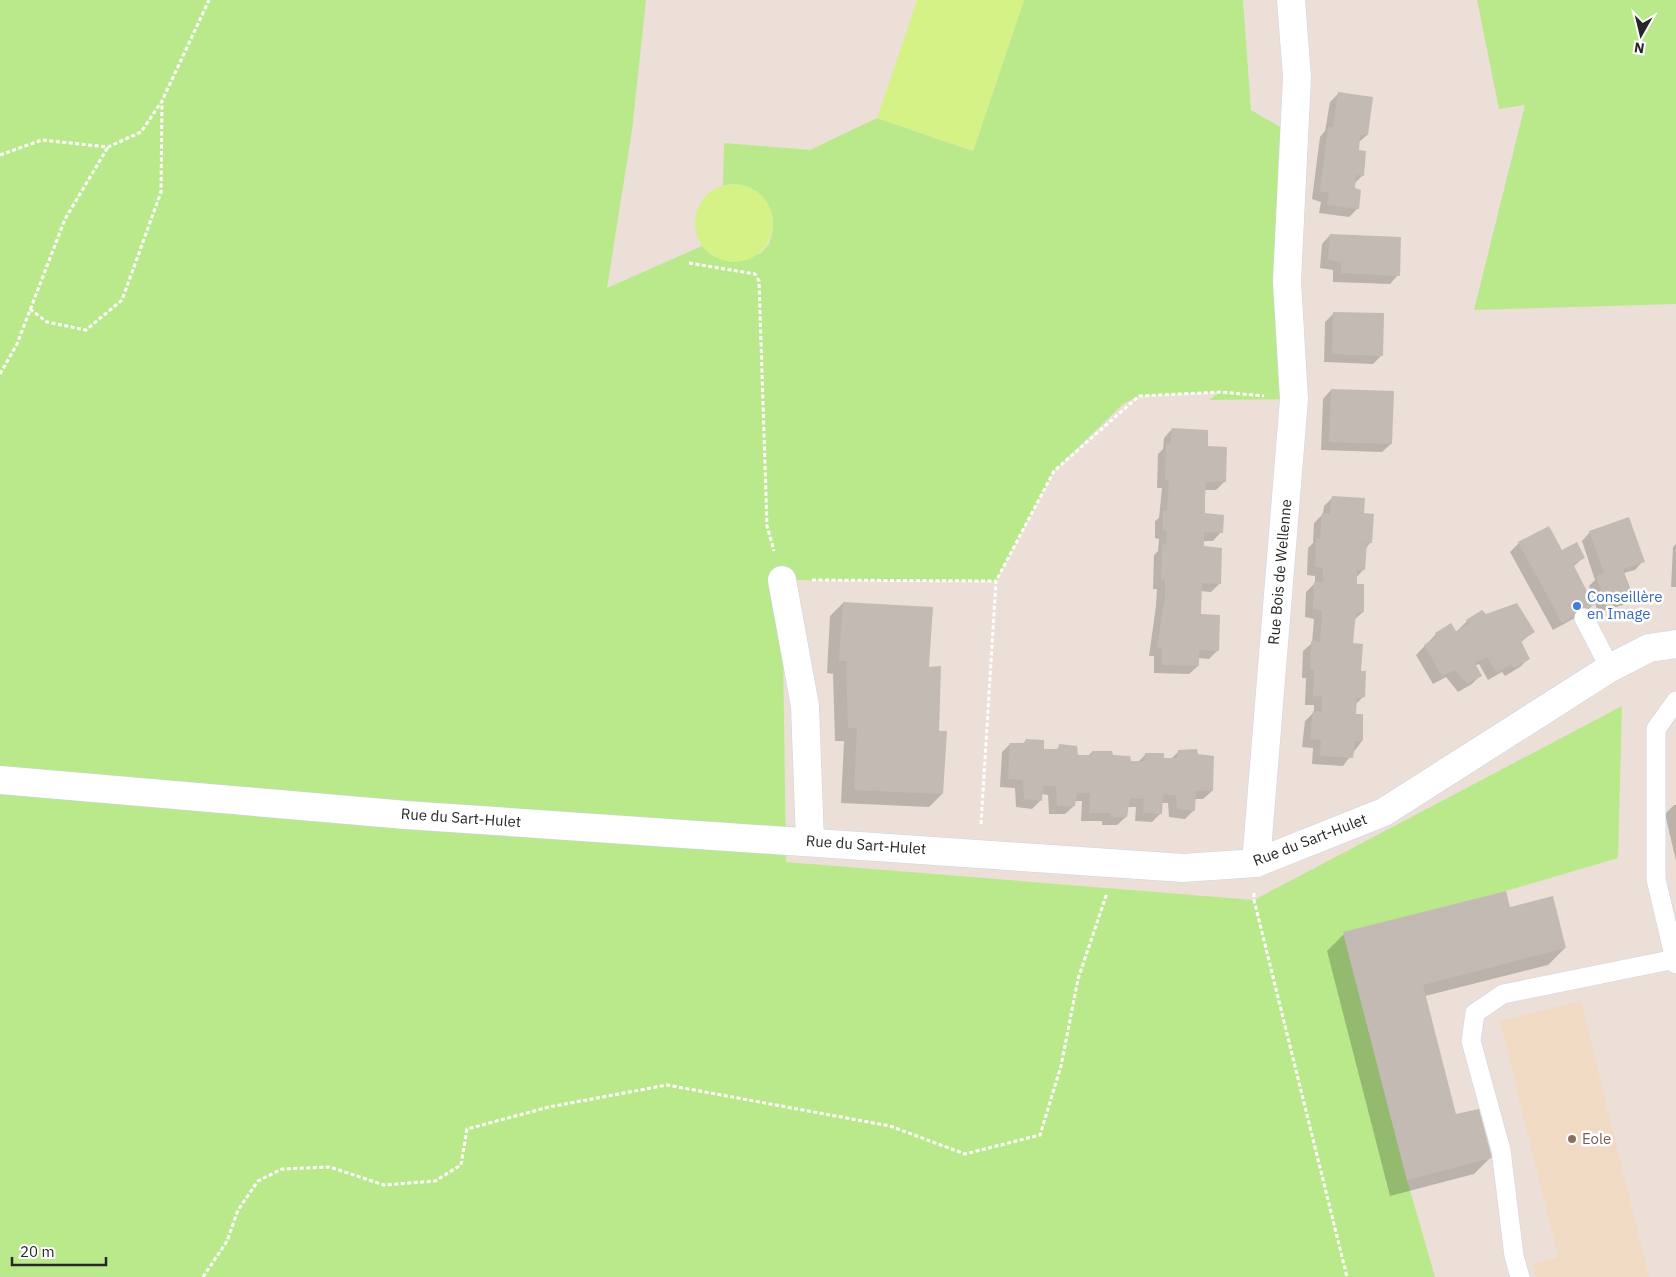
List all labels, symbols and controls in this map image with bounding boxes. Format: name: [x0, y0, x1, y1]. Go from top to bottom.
north arrow: [1616, 10, 1666, 60]
text: N: [1633, 38, 1645, 57]
street label: Rue Bois de Wellenne: [1264, 498, 1295, 646]
place label: Conseillère en Image: [1587, 587, 1663, 623]
marker: Conseillère en Image: [1571, 600, 1583, 612]
street label: Rue du Sart-Hulet: [400, 804, 522, 831]
street label: Rue du Sart-Hulet: [1250, 809, 1370, 870]
street label: Rue du Sart-Hulet: [805, 831, 927, 858]
place label: Eole: [1582, 1129, 1611, 1148]
marker: Eole: [1566, 1133, 1578, 1145]
scale bar: [12, 1234, 106, 1266]
text: 20 m: [20, 1242, 55, 1261]

